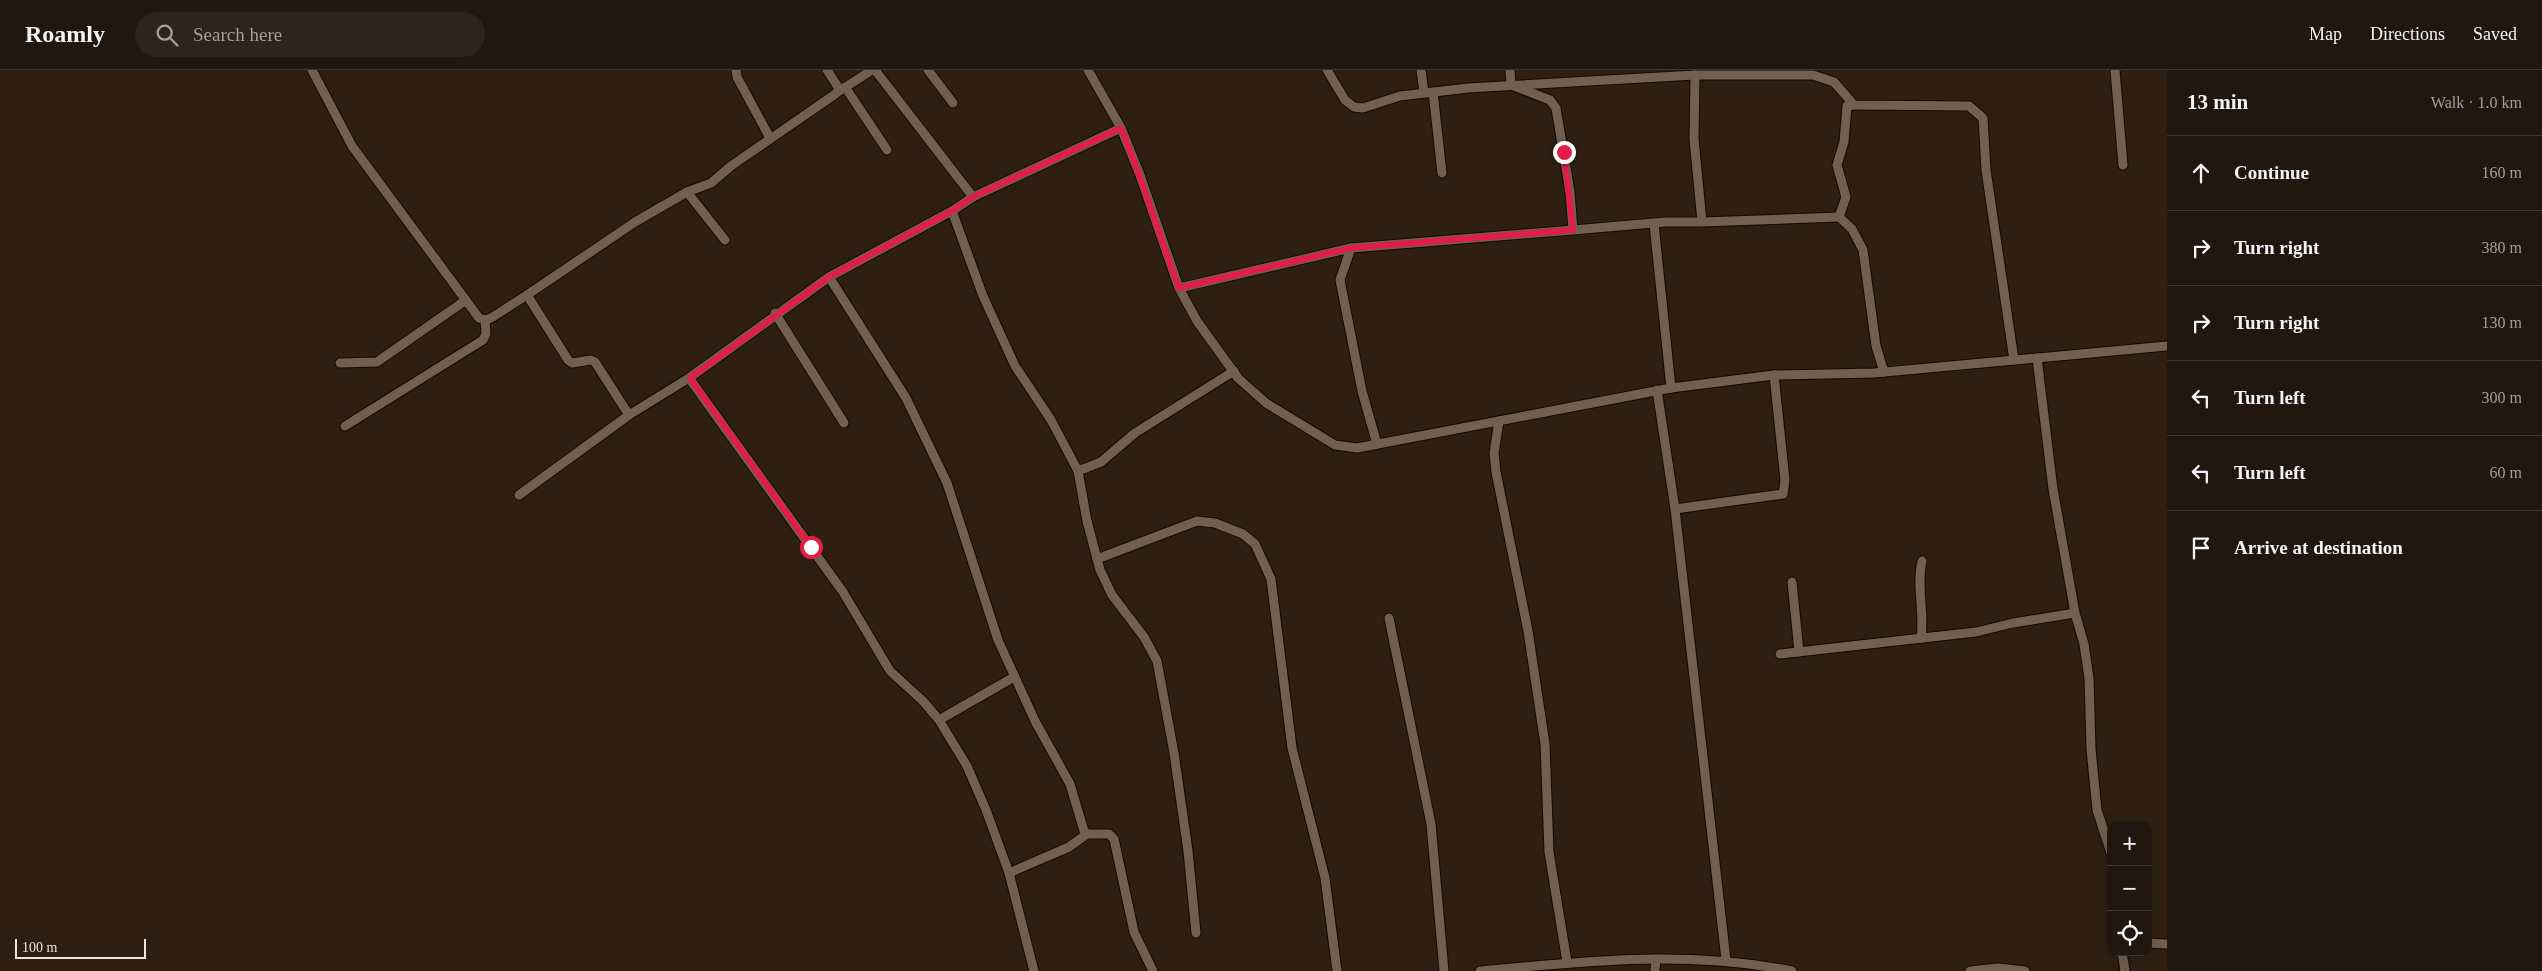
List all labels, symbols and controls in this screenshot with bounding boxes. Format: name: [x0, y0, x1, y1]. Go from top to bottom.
search box: [135, 12, 485, 57]
text: Roamly: [25, 21, 105, 47]
icon: search: [153, 21, 181, 49]
text: Search here: [193, 24, 282, 45]
text: Map: [2309, 24, 2342, 44]
text: Directions: [2370, 24, 2445, 44]
text: Saved: [2473, 24, 2517, 44]
text: 13 min: [2187, 90, 2248, 114]
text: Walk · 1.0 km: [2431, 94, 2522, 111]
route end: [1553, 141, 1576, 164]
icon: ahead: [2187, 159, 2215, 187]
text: Continue: [2234, 162, 2309, 183]
text: 160 m: [2482, 164, 2522, 181]
icon: right: [2187, 234, 2215, 262]
text: Turn right: [2234, 237, 2319, 258]
text: 380 m: [2482, 239, 2522, 256]
icon: right: [2187, 309, 2215, 337]
text: Turn right: [2234, 312, 2319, 333]
text: 130 m: [2482, 314, 2522, 331]
icon: left: [2187, 384, 2215, 412]
text: Turn left: [2234, 387, 2306, 408]
text: 300 m: [2482, 389, 2522, 406]
icon: left: [2187, 459, 2215, 487]
text: Turn left: [2234, 462, 2306, 483]
text: 60 m: [2490, 464, 2522, 481]
icon: arrive: [2187, 534, 2215, 562]
route start: [800, 536, 823, 559]
text: Arrive at destination: [2234, 537, 2403, 558]
map controls: [2107, 821, 2152, 956]
button: +: [2107, 821, 2152, 866]
button: −: [2107, 866, 2152, 911]
button: locate: [2107, 911, 2152, 956]
scale bar: [15, 936, 146, 959]
text: 100 m: [22, 940, 57, 955]

